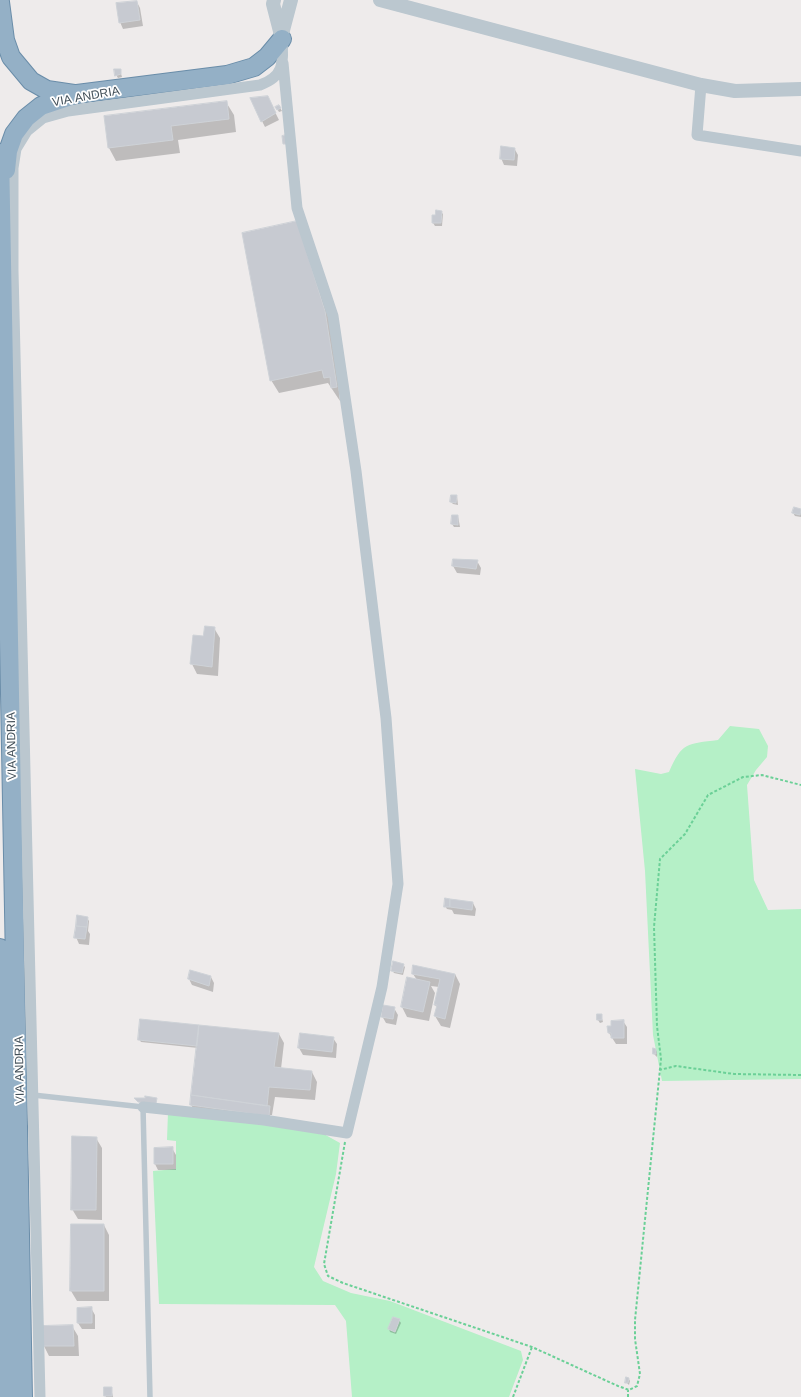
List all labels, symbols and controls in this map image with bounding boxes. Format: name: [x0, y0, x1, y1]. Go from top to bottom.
street label: VIA ANDRIA: [51, 84, 121, 110]
street label: VIA ANDRIA: [4, 712, 20, 780]
street label: VIA ANDRIA: [12, 1036, 28, 1104]

